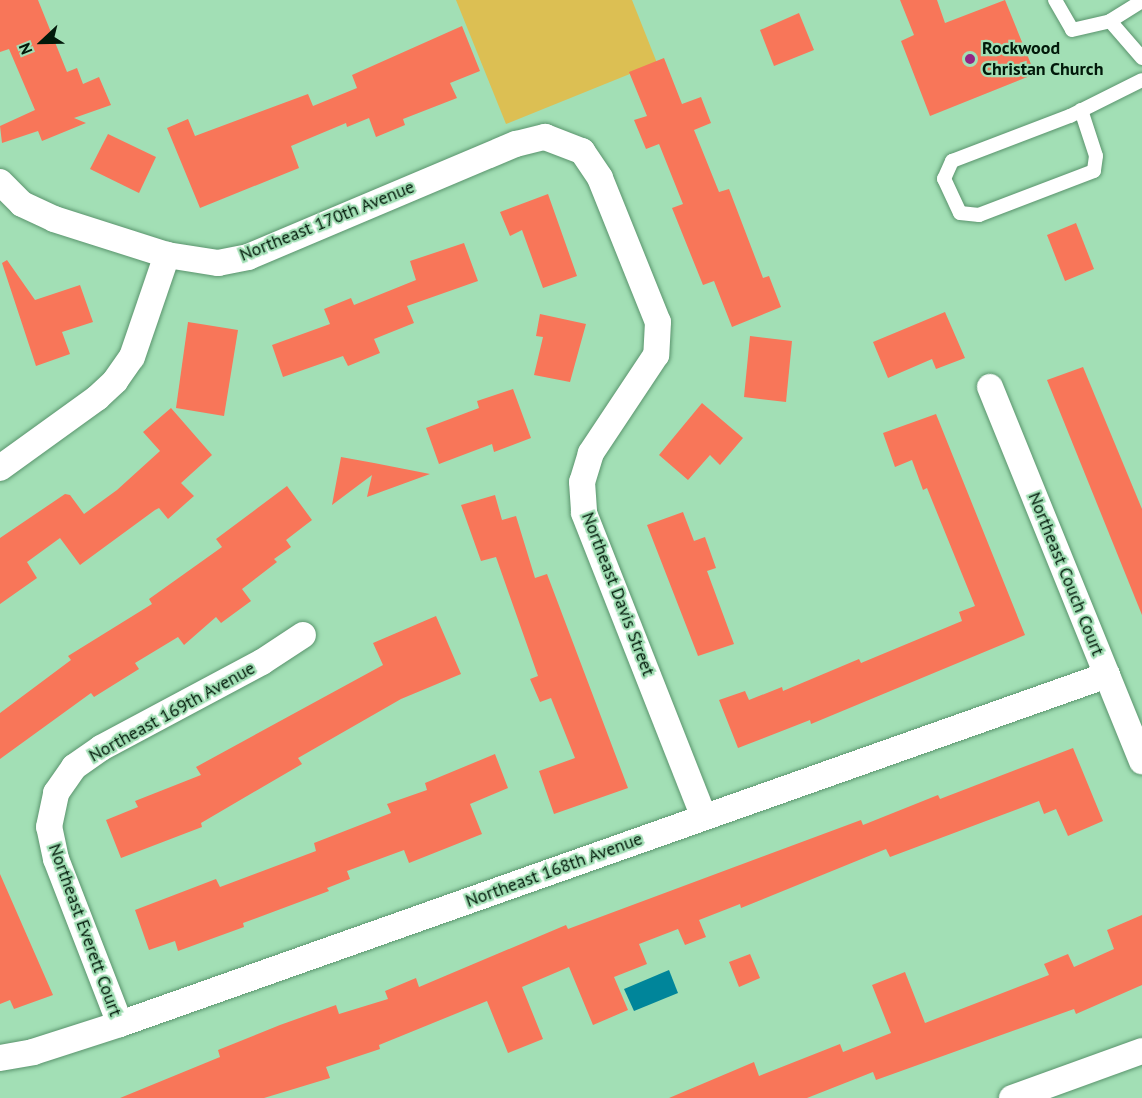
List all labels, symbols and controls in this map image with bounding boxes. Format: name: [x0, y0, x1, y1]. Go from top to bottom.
north arrow: [12, 12, 72, 72]
place label: Rockwood Christan Church: [982, 38, 1104, 80]
text: N: [14, 40, 37, 57]
marker: Rockwood Christan Church: [963, 52, 977, 66]
street label: Northeast 170th Avenue: [236, 176, 418, 266]
street label: Northeast Couch Court: [1023, 489, 1109, 659]
street label: Northeast Davis Street: [577, 509, 659, 679]
street label: Northeast 169th Avenue: [85, 657, 259, 767]
street label: Northeast 168th Avenue: [462, 828, 646, 912]
street label: Northeast Everett Court: [44, 841, 126, 1019]

